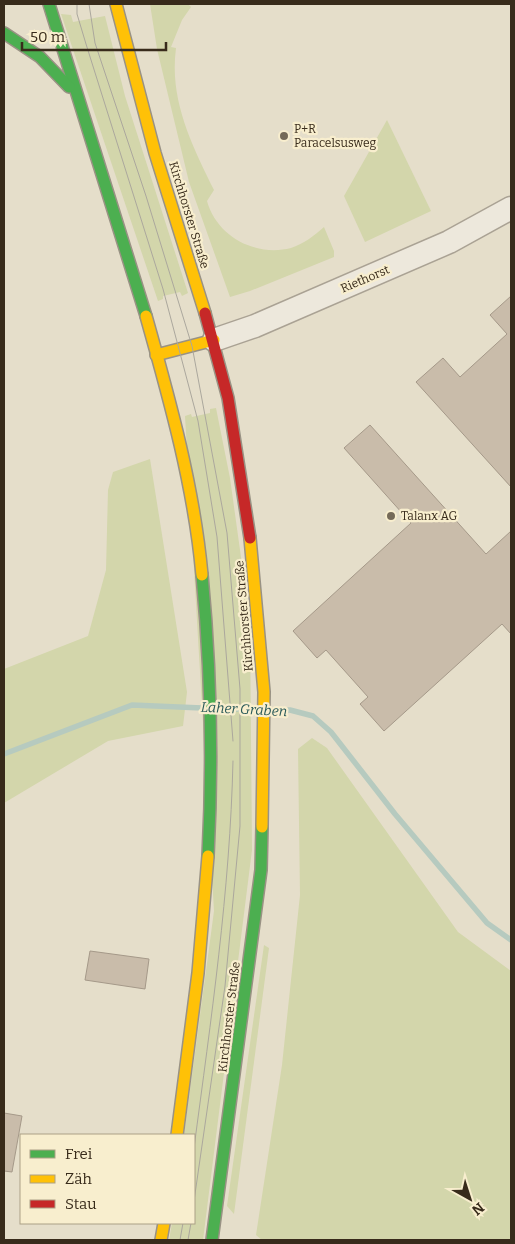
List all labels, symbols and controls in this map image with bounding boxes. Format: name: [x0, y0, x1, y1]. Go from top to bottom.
scale bar: [22, 20, 166, 52]
text: 50 m: [30, 28, 66, 46]
place label: P+R Paracelsusweg: [294, 122, 377, 150]
marker: P+R Paracelsusweg: [278, 130, 290, 142]
street label: Kirchhorster Straße: [166, 160, 212, 270]
street label: Riethorst: [338, 262, 392, 296]
place label: Talanx AG: [401, 509, 458, 523]
marker: Talanx AG: [385, 510, 397, 522]
street label: Kirchhorster Straße: [232, 560, 256, 672]
water label: Laher Graben: [200, 699, 288, 720]
street label: Kirchhorster Straße: [215, 961, 243, 1073]
legend: [20, 1134, 195, 1224]
text: Frei: [65, 1145, 93, 1163]
text: Zäh: [65, 1170, 92, 1188]
north arrow: [445, 1174, 495, 1224]
text: Stau: [65, 1195, 97, 1213]
text: N: [468, 1199, 487, 1219]

